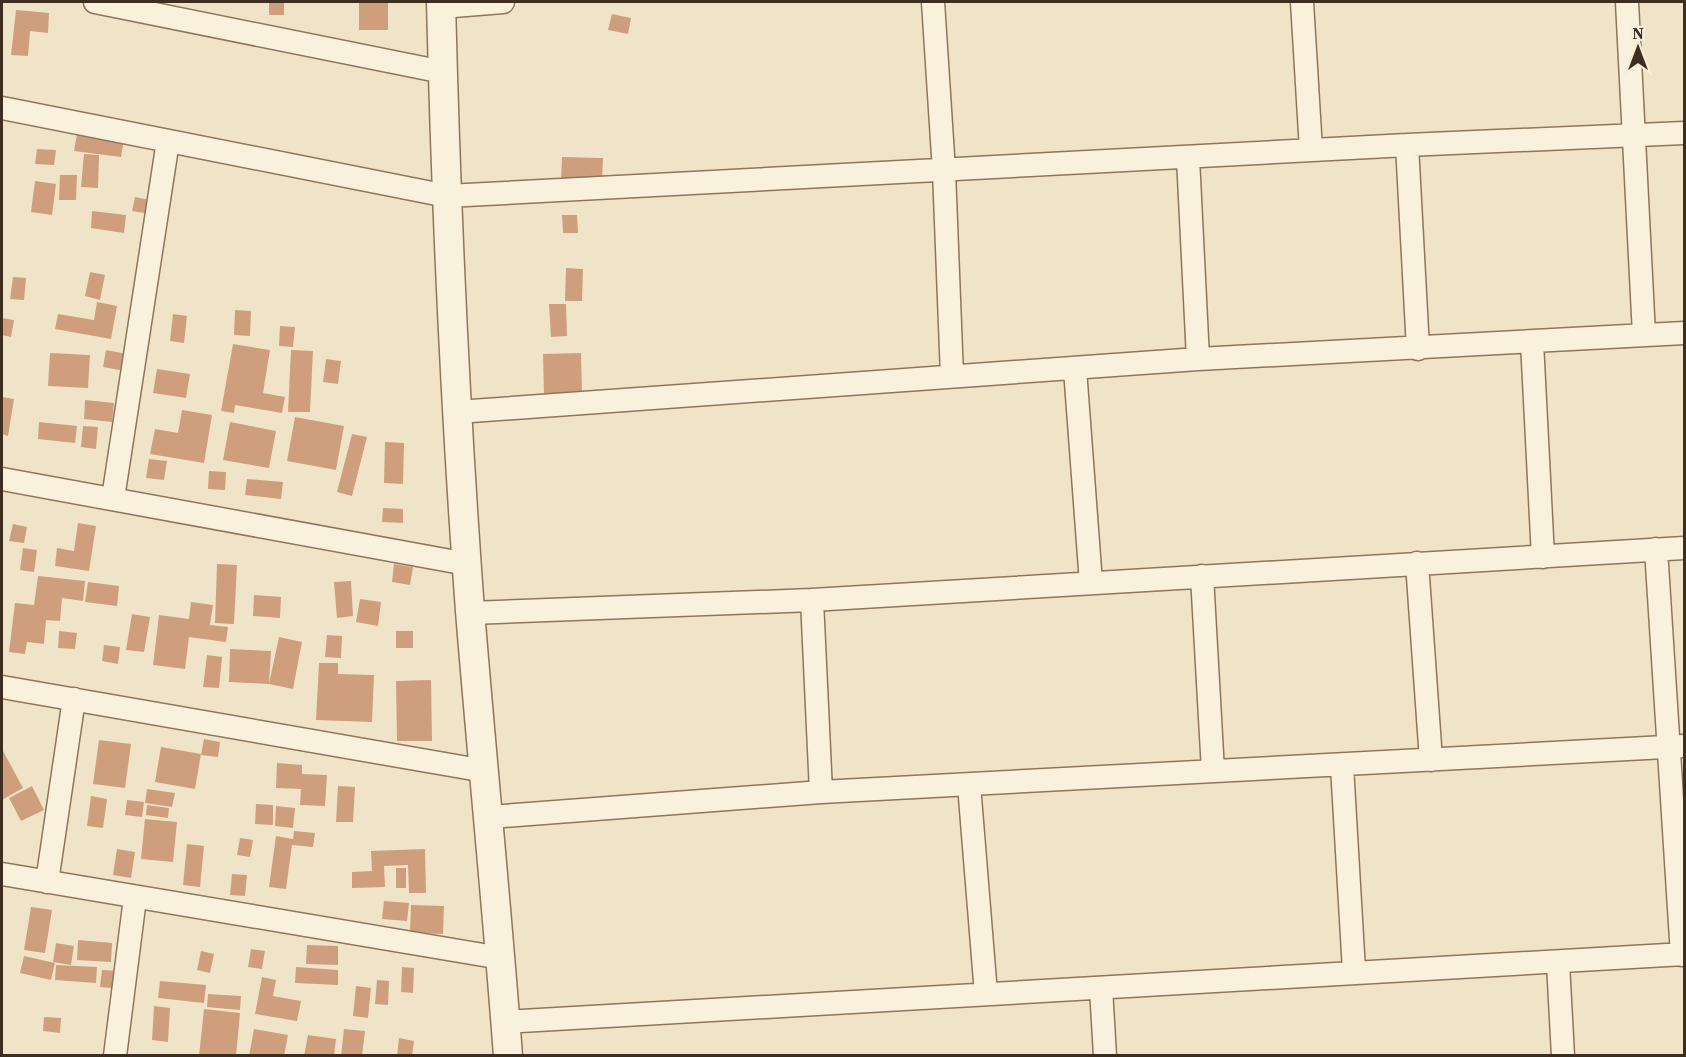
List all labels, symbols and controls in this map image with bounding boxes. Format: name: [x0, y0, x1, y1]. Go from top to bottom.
north arrow: [1608, 18, 1668, 78]
text: N: [1632, 22, 1644, 44]

